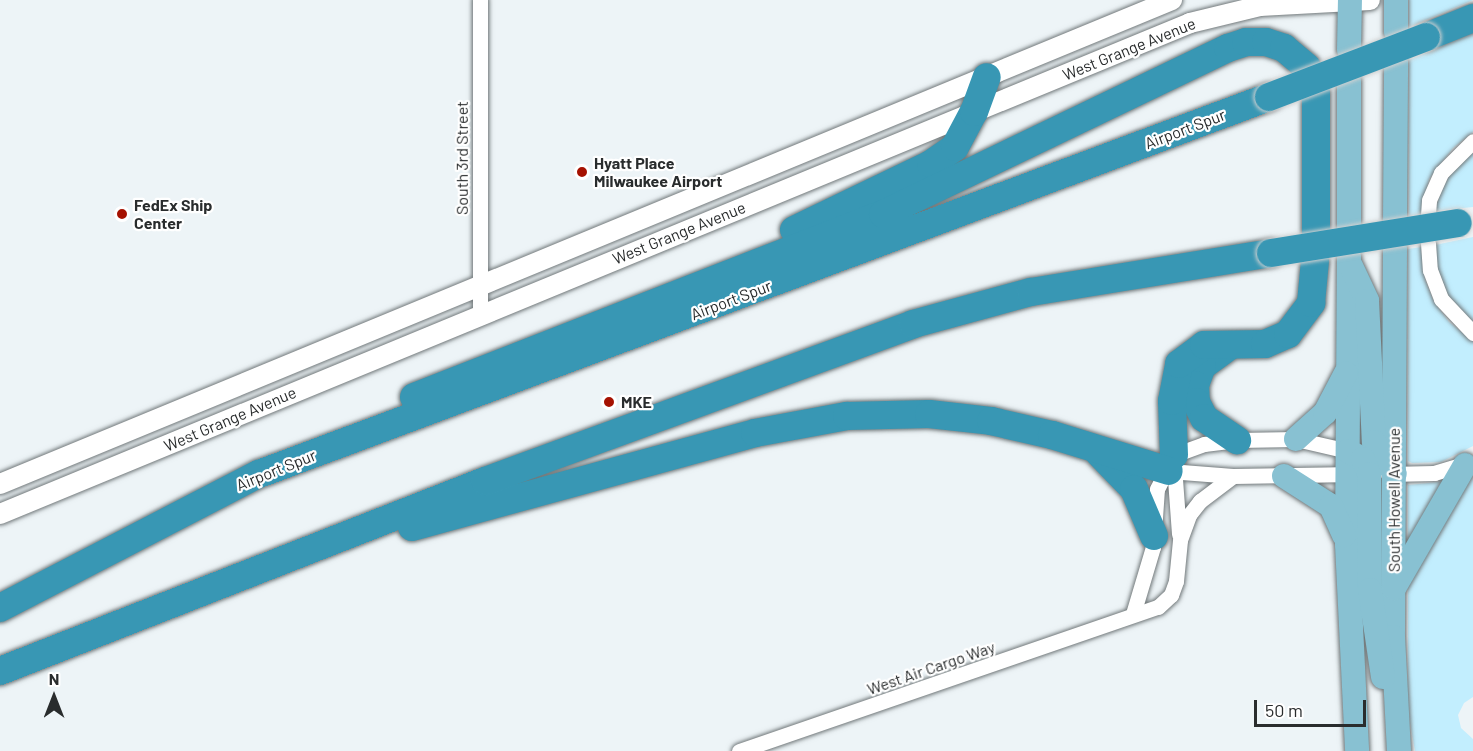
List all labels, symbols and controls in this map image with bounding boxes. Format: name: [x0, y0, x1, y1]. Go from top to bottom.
street label: West Grange Avenue: [1060, 14, 1198, 84]
street label: South 3rd Street: [452, 101, 472, 215]
street label: Airport Spur: [1142, 105, 1228, 153]
place label: Hyatt Place Milwaukee Airport: [594, 153, 722, 191]
marker: Hyatt Place Milwaukee Airport: [575, 165, 589, 179]
place label: FedEx Ship Center: [134, 195, 212, 233]
street label: West Grange Avenue: [610, 198, 748, 268]
marker: FedEx Ship Center: [115, 207, 129, 221]
street label: Airport Spur: [688, 276, 774, 324]
street label: West Grange Avenue: [161, 382, 299, 456]
place label: MKE: [621, 392, 652, 412]
marker: MKE: [602, 395, 616, 409]
street label: South Howell Avenue: [1384, 428, 1404, 572]
street label: Airport Spur: [233, 445, 319, 495]
street label: West Air Cargo Way: [865, 637, 997, 699]
north arrow: [24, 667, 84, 727]
text: N: [49, 669, 59, 688]
scale bar: [1257, 688, 1370, 726]
text: 50 m: [1265, 699, 1303, 721]

